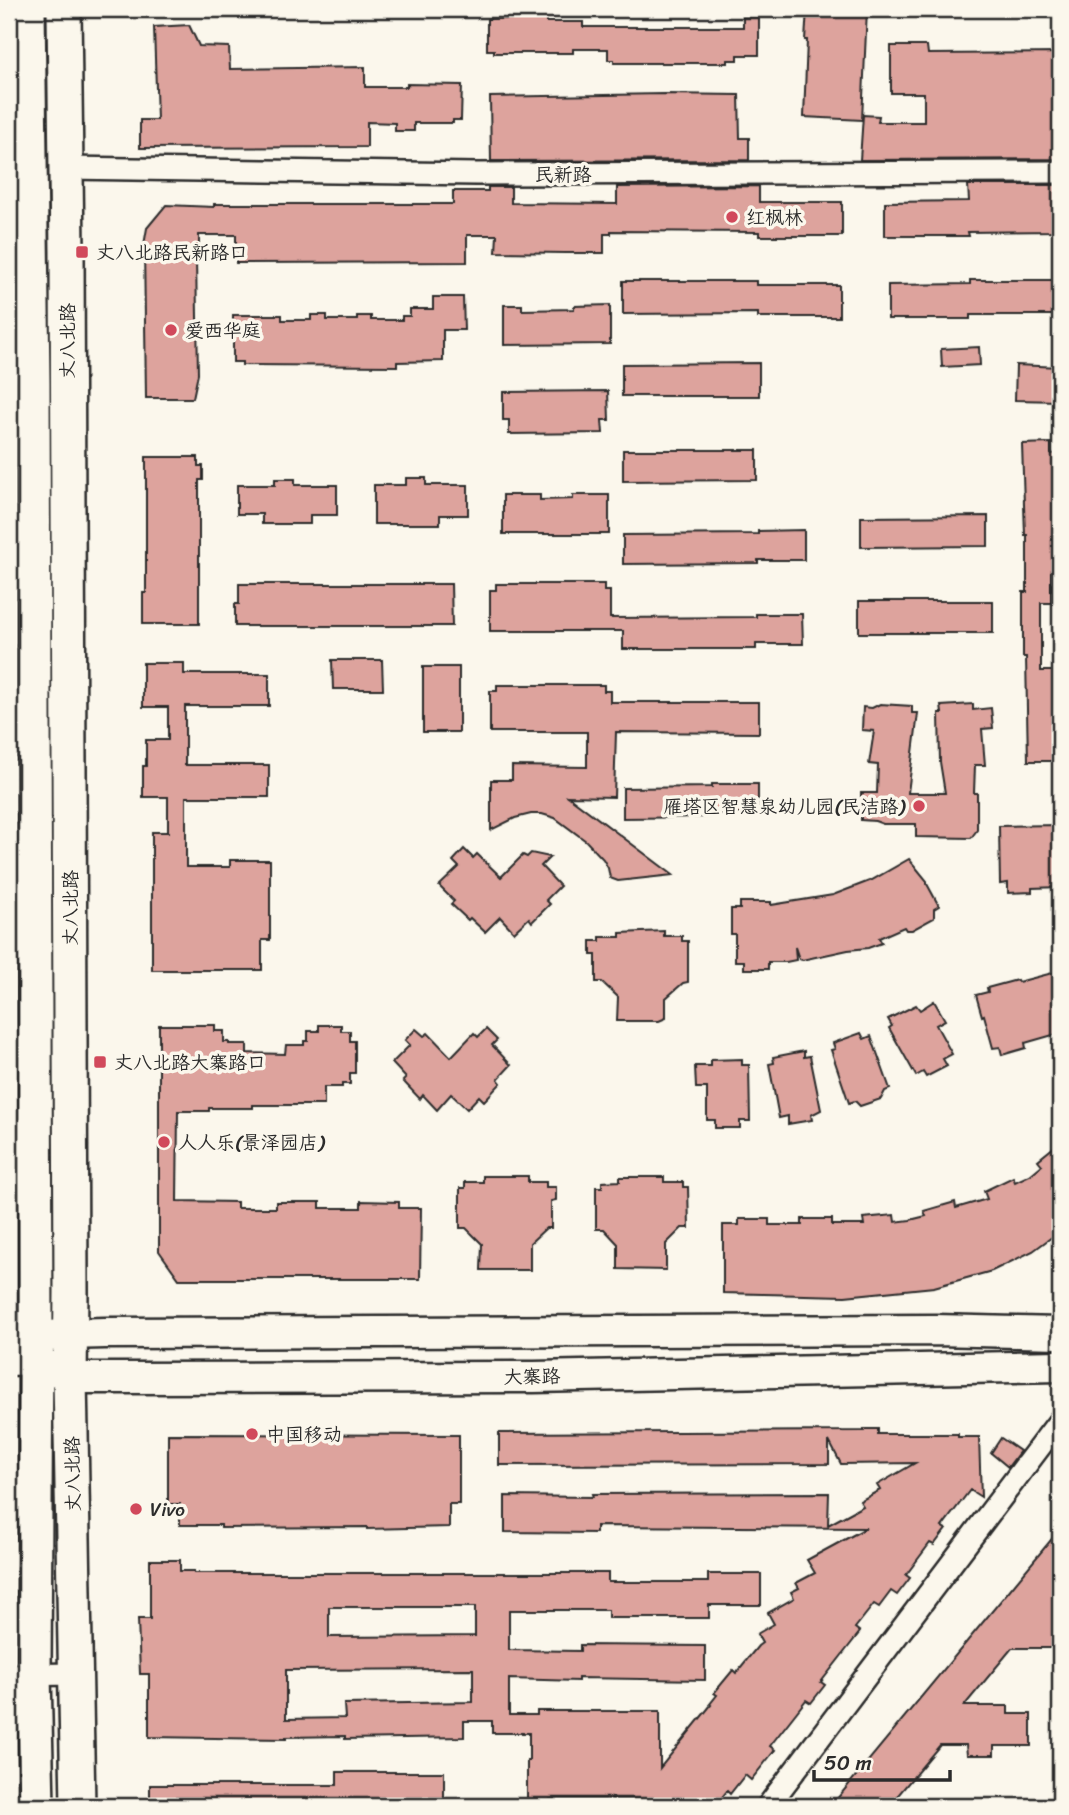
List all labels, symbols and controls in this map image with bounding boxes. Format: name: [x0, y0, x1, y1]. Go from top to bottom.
street label: 民新路: [534, 158, 592, 191]
place label: 红枫林: [746, 201, 803, 234]
marker: 红枫林: [724, 209, 740, 225]
place label: 丈八北路民新路口: [96, 236, 248, 269]
marker: 丈八北路民新路口: [74, 244, 90, 260]
street label: 丈八北路: [51, 303, 84, 379]
place label: 爱西华庭: [185, 314, 261, 347]
marker: 爱西华庭: [163, 322, 179, 338]
place label: 雁塔区智慧泉幼儿园(民洁路): [664, 790, 906, 823]
marker: 雁塔区智慧泉幼儿园(民洁路): [911, 798, 927, 814]
street label: 丈八北路: [54, 870, 87, 946]
place label: 丈八北路大寨路口: [114, 1046, 266, 1079]
marker: 丈八北路大寨路口: [92, 1054, 108, 1070]
place label: 人人乐(景泽园店): [178, 1126, 326, 1159]
marker: 人人乐(景泽园店): [156, 1134, 172, 1150]
street label: 大寨路: [503, 1360, 561, 1393]
place label: 中国移动: [266, 1418, 342, 1451]
marker: 中国移动: [244, 1426, 260, 1442]
street label: 丈八北路: [55, 1436, 90, 1512]
place label: Vivo: [150, 1493, 185, 1526]
marker: Vivo: [128, 1501, 144, 1517]
scale bar: [814, 1738, 950, 1782]
text: 50 m: [824, 1744, 872, 1782]

